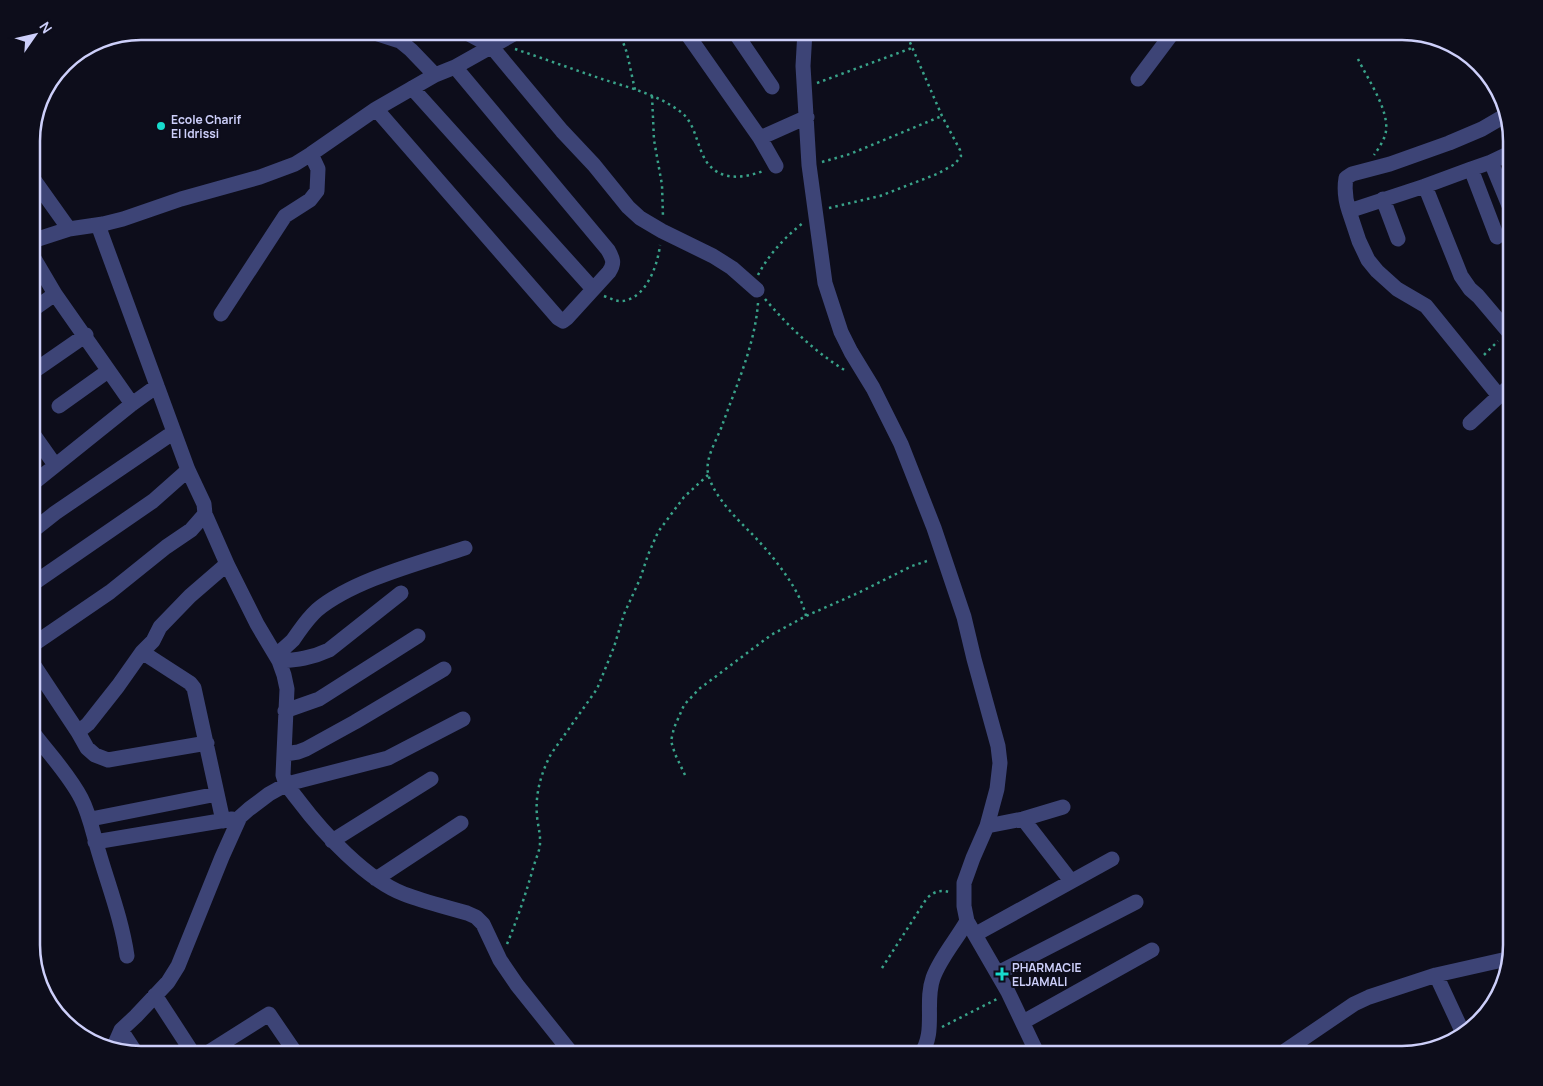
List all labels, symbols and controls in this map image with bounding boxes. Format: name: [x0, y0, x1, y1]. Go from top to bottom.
north arrow: [10, 10, 60, 60]
text: N: [36, 18, 57, 37]
place label: Ecole Charif El Idrissi: [171, 111, 242, 142]
marker: Ecole Charif El Idrissi: [155, 120, 167, 132]
place label: PHARMACIE ELJAMALI: [1012, 959, 1082, 990]
marker: PHARMACIE ELJAMALI: [996, 968, 1008, 980]

